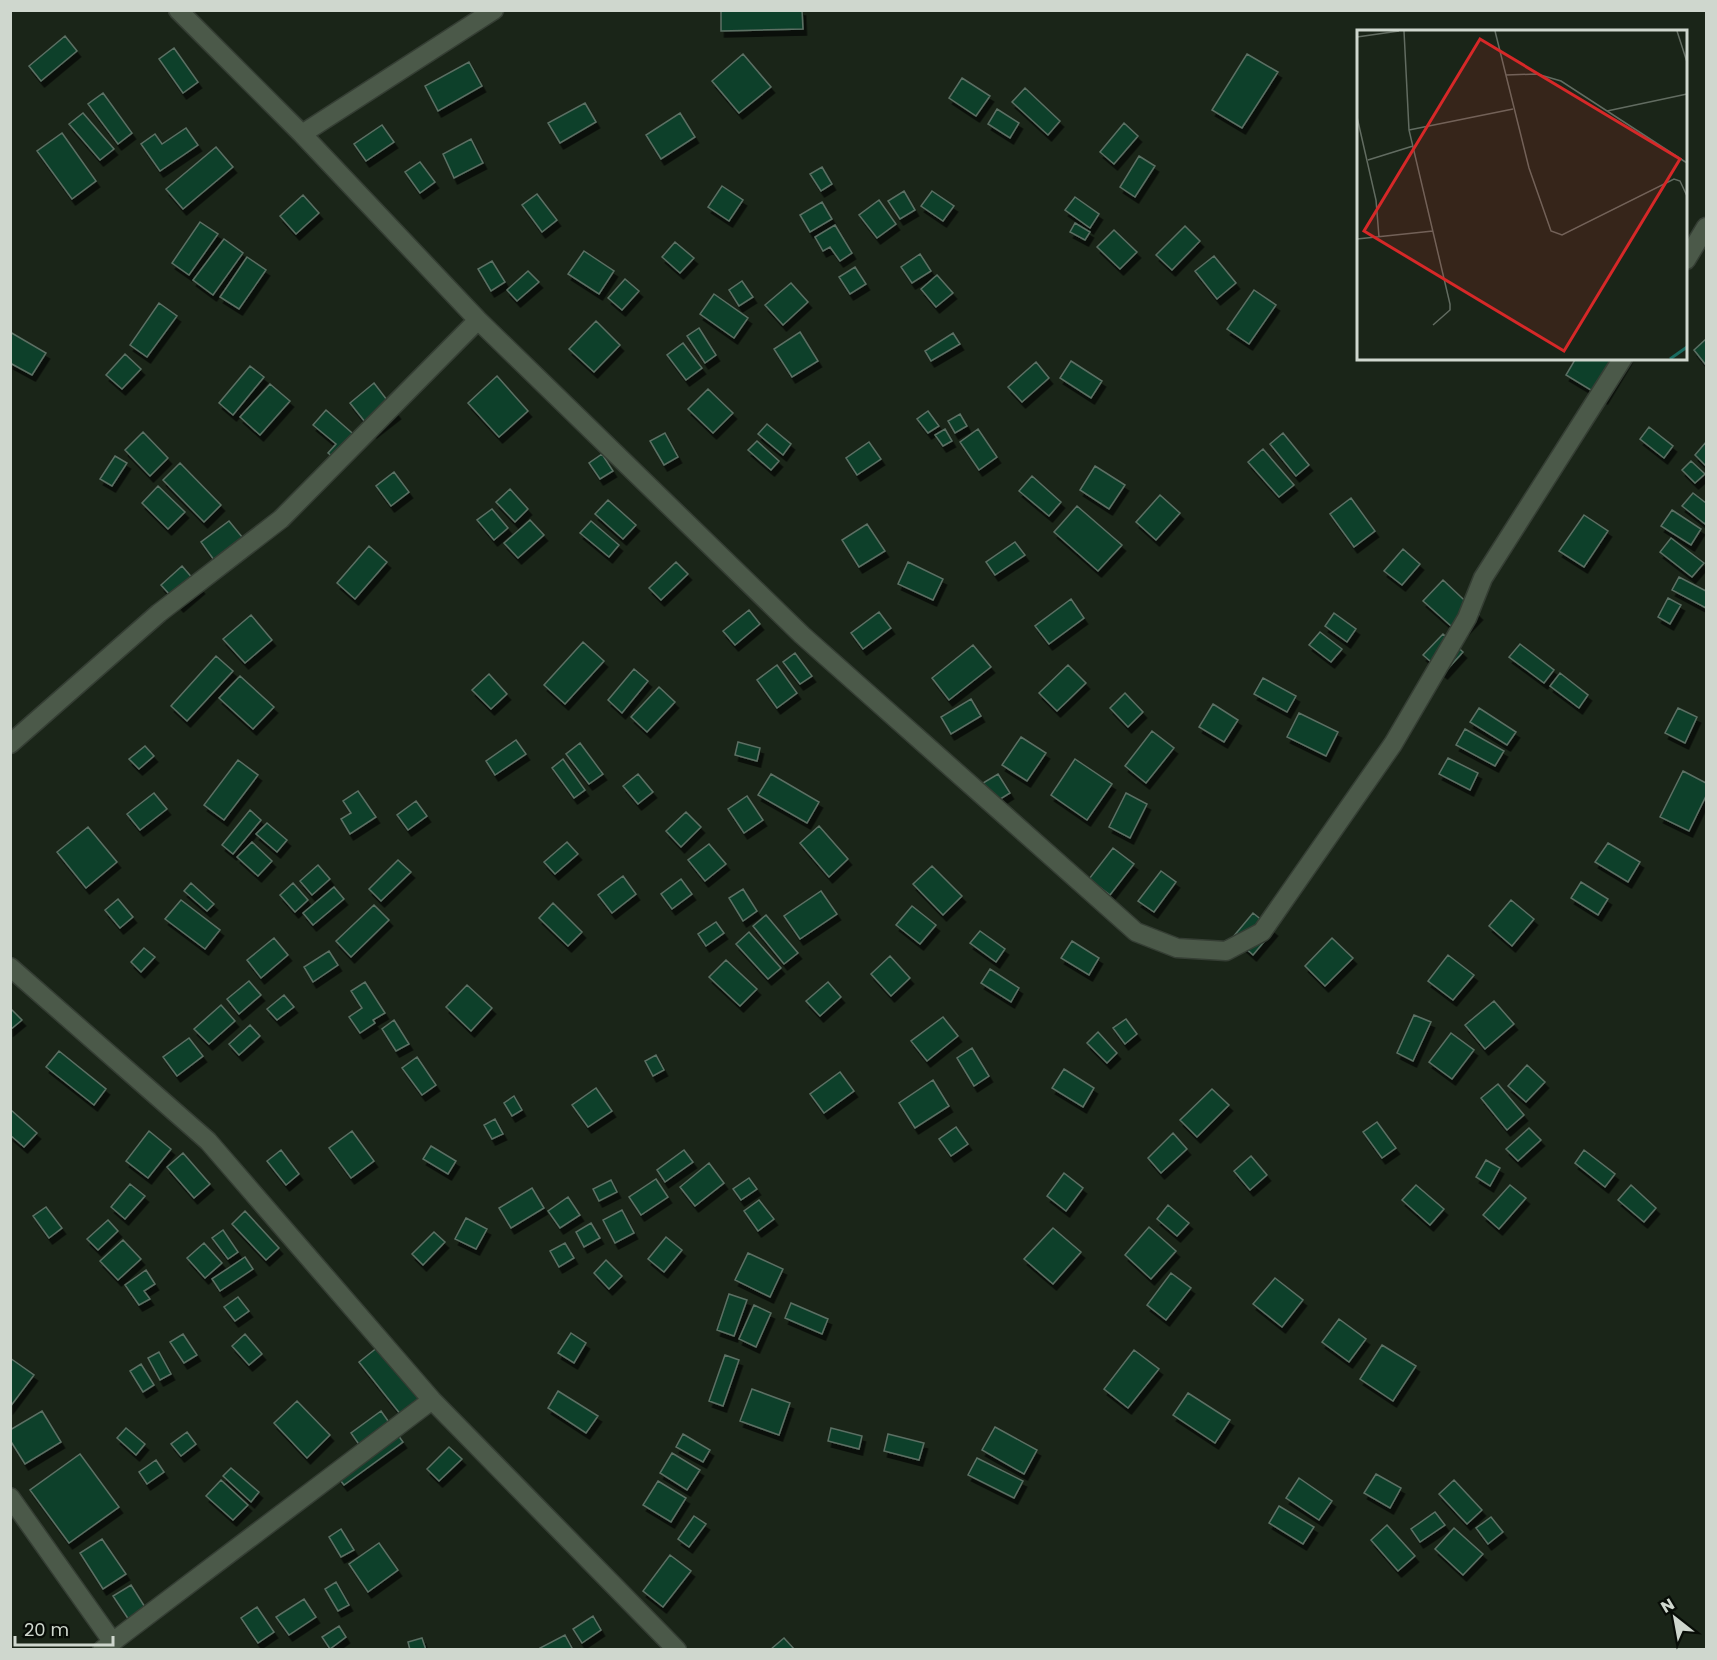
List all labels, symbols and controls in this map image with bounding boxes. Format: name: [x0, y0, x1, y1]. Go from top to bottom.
inset map: [1357, 30, 1687, 360]
north arrow: [1645, 1588, 1705, 1648]
text: N: [1656, 1593, 1679, 1619]
scale bar: [15, 1609, 112, 1647]
text: 20 m: [24, 1617, 69, 1642]

